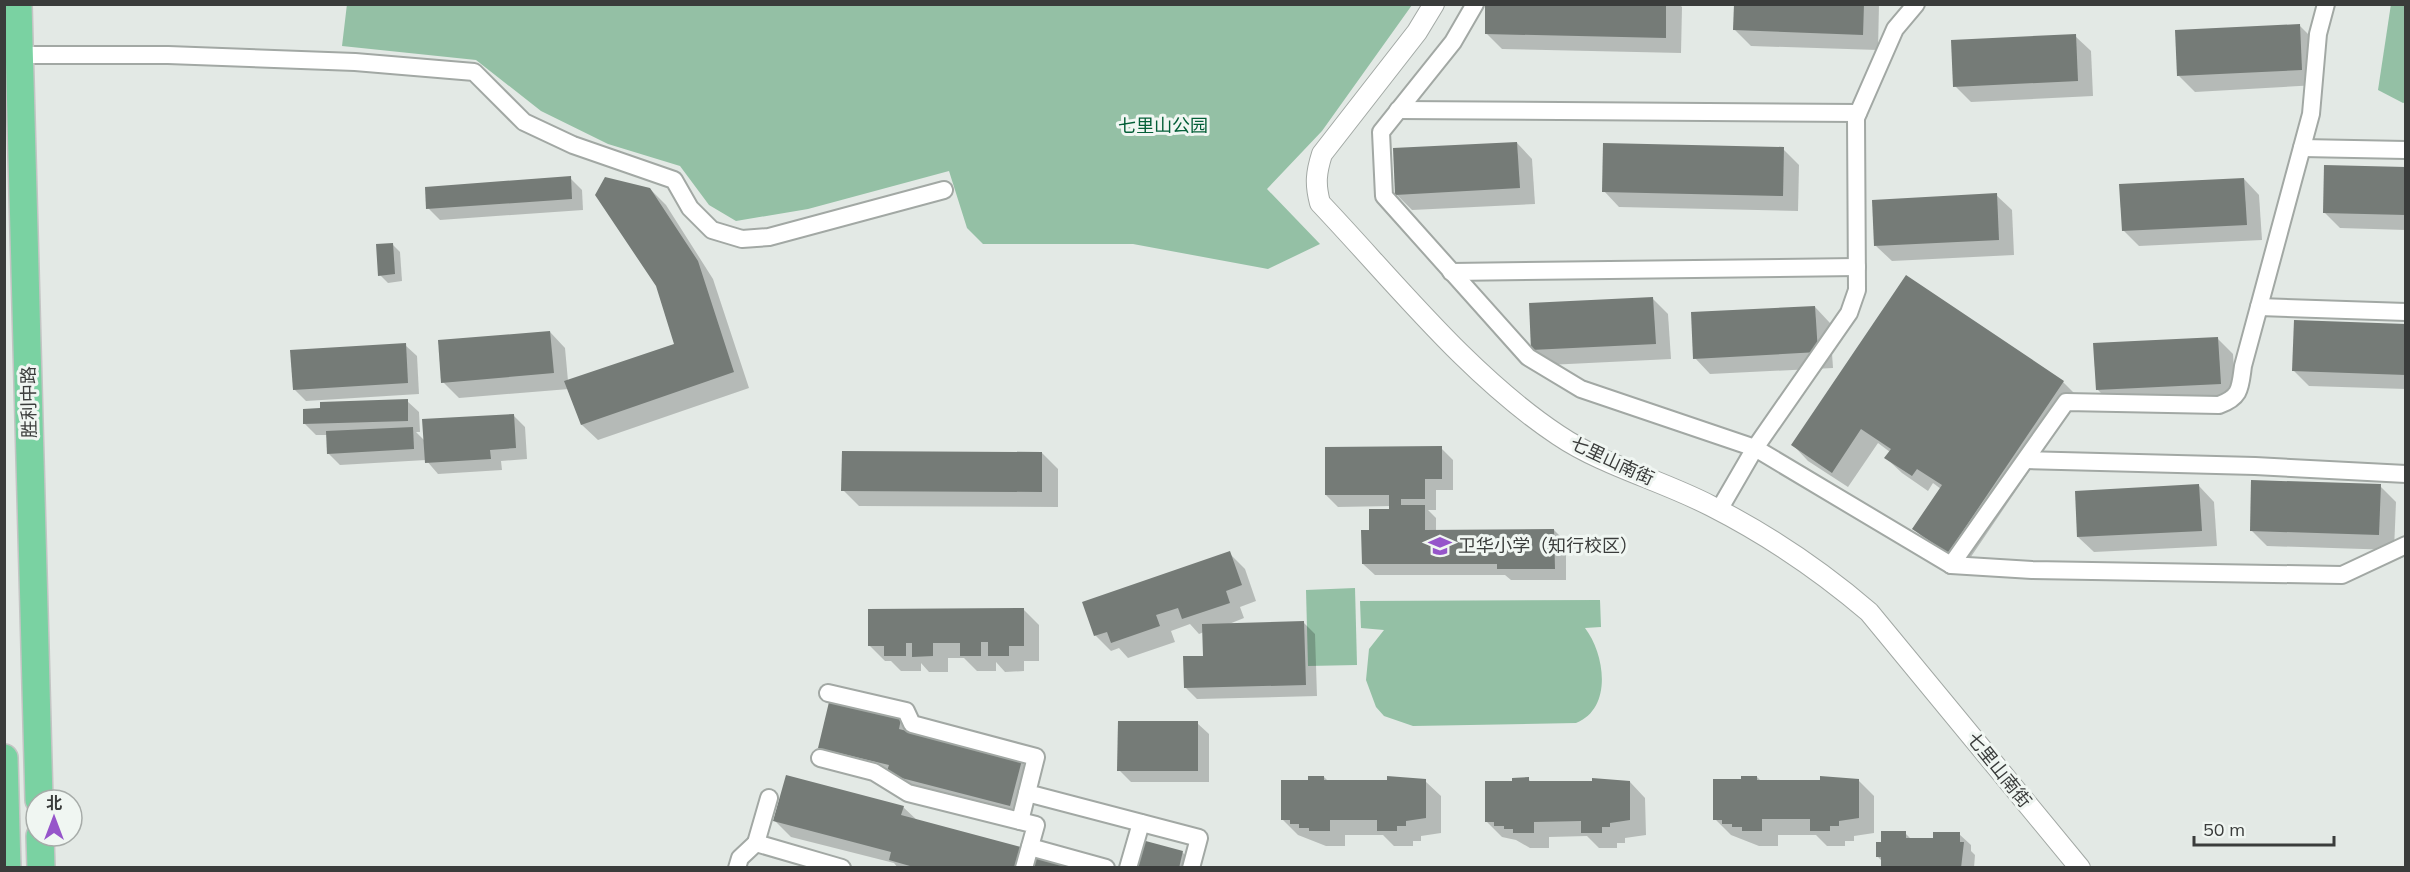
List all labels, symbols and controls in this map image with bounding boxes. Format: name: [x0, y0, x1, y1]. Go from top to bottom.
park label: 七里山公园: [1118, 114, 1208, 137]
street label: 胜利中路: [16, 366, 41, 438]
street label: 七里山南街: [1567, 431, 1658, 490]
school or university icon: 卫华小学（知行校区）: [1427, 533, 1453, 559]
place label: 卫华小学（知行校区）: [1458, 534, 1638, 557]
street label: 七里山南街: [1962, 727, 2037, 812]
north arrow: [24, 788, 84, 848]
text: 北: [46, 793, 62, 813]
scale bar: [2194, 809, 2334, 847]
text: 50 m: [2203, 818, 2245, 841]

